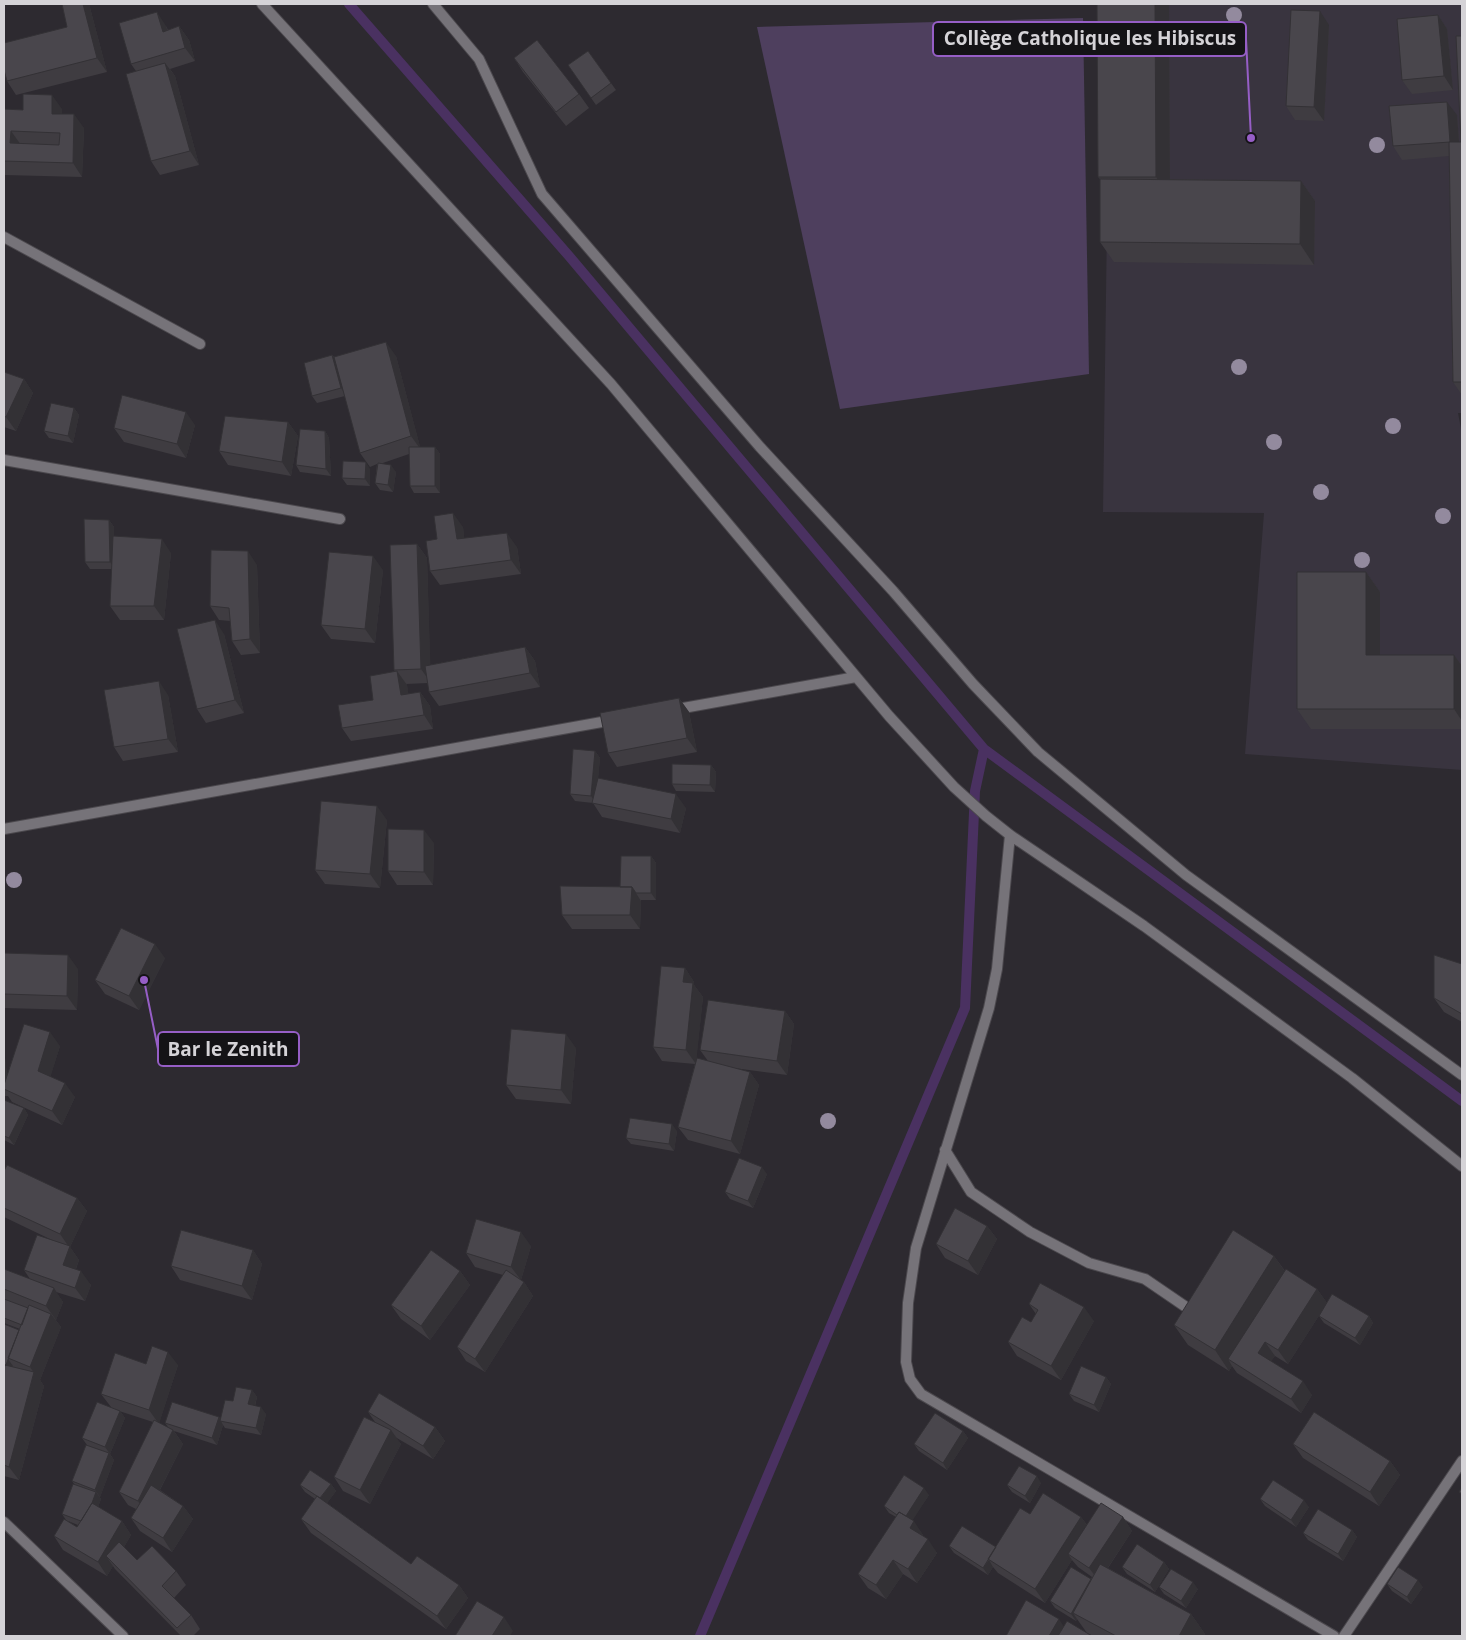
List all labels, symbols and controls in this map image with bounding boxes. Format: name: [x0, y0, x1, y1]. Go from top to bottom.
callout: Collège Catholique les Hibiscus: [933, 22, 1246, 56]
text: Collège Catholique les Hibiscus: [944, 25, 1236, 51]
callout: Bar le Zenith: [158, 1032, 299, 1066]
text: Bar le Zenith: [167, 1036, 289, 1062]

